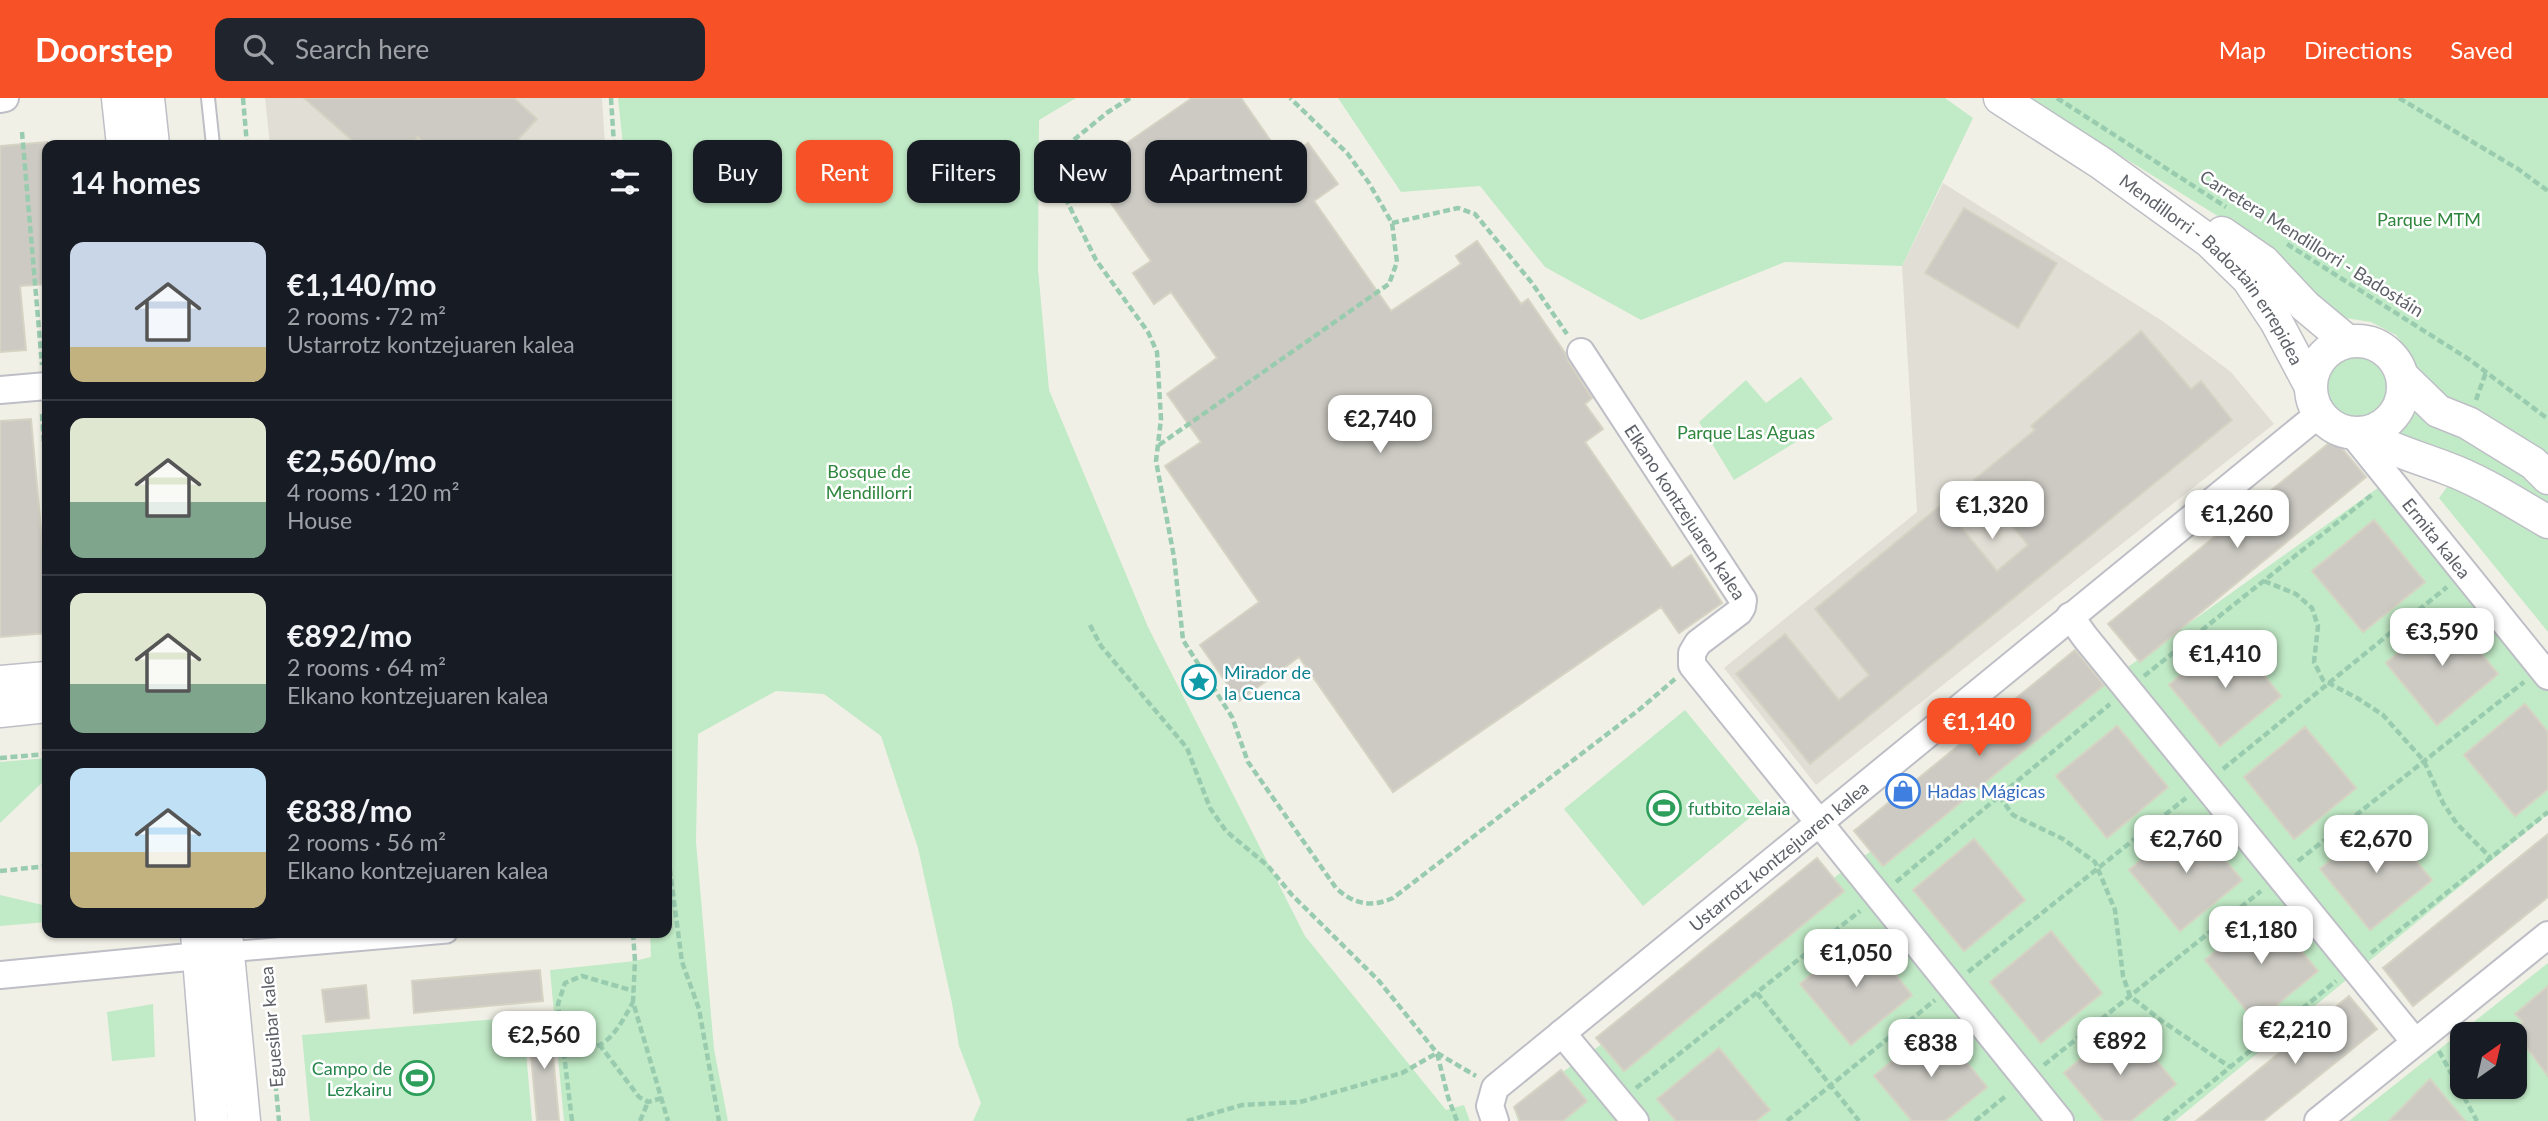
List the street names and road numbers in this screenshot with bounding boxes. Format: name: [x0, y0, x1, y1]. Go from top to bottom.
street label: Carretera Mendillorri - Badostáin: [2196, 165, 2428, 321]
street label: Mendillorri - Badoztain errepidea: [2115, 169, 2308, 368]
street label: Elkano kontzejuaren kalea: [1620, 420, 1751, 604]
street label: Ermita kalea: [2398, 494, 2476, 583]
street label: Ustarrotz kontzejuaren kalea: [1685, 776, 1873, 936]
street label: Eguesibar kalea: [255, 965, 287, 1089]

